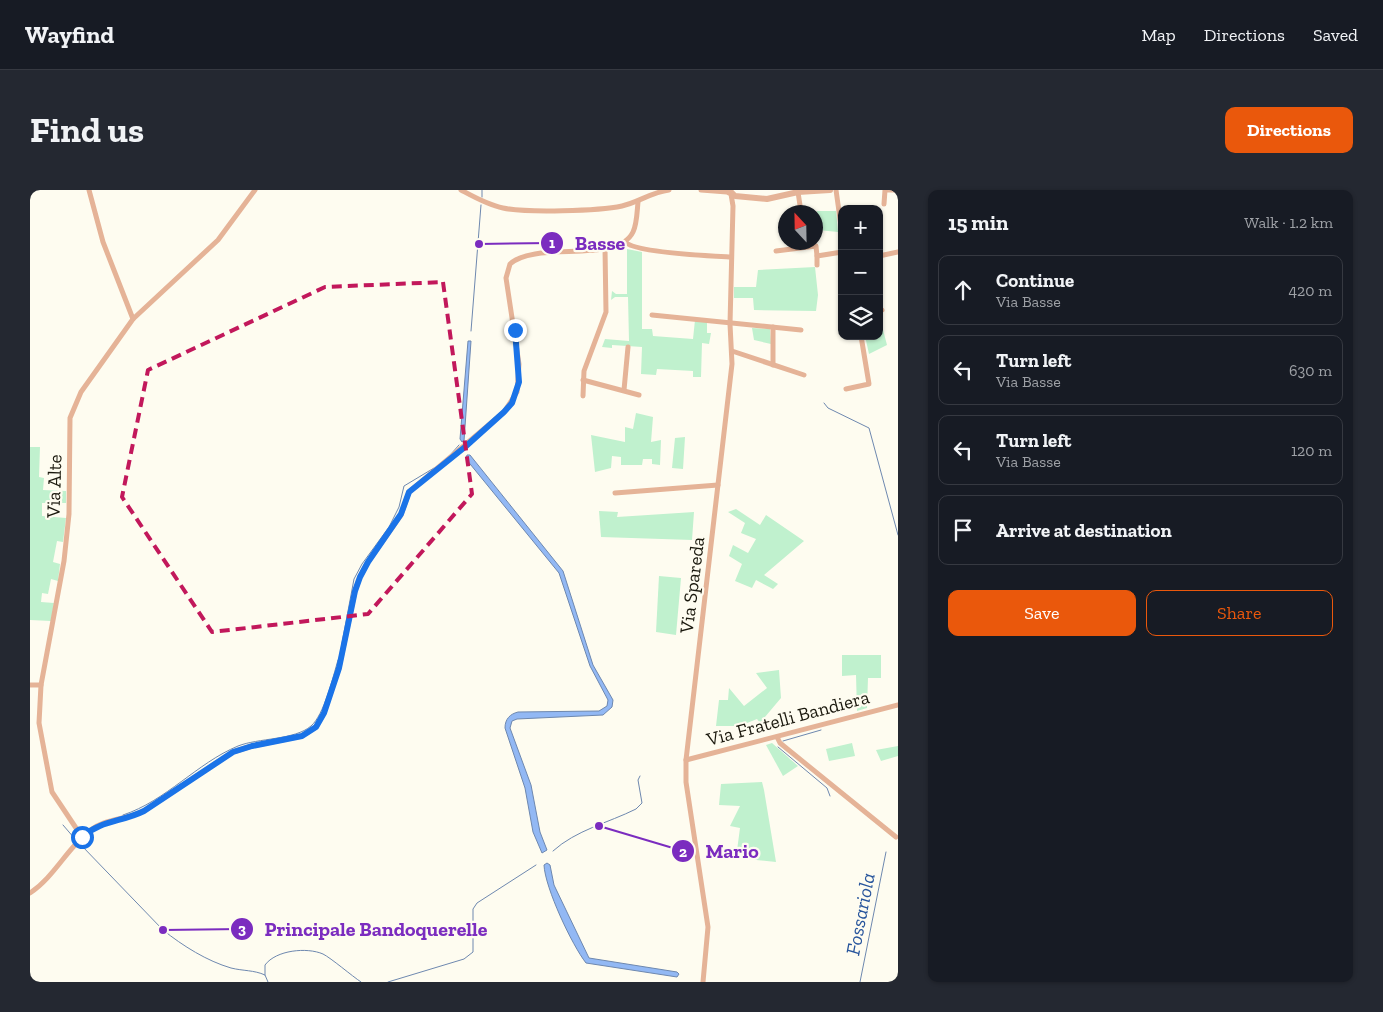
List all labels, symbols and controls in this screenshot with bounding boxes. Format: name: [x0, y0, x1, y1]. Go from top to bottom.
text: Wayfind: [25, 20, 114, 49]
text: Map: [1141, 24, 1176, 46]
text: Directions: [1204, 24, 1285, 46]
text: Saved: [1313, 24, 1358, 46]
button: Directions: [1225, 107, 1353, 153]
text: Find us: [30, 109, 144, 151]
north arrow: [778, 205, 823, 250]
map controls: [838, 205, 883, 340]
button: +: [838, 205, 883, 250]
text: 15 min: [948, 210, 1009, 235]
text: Walk · 1.2 km: [1244, 213, 1333, 232]
callout: Basse: [539, 225, 635, 260]
text: Basse: [575, 231, 626, 255]
text: 1: [549, 234, 555, 252]
button: −: [838, 250, 883, 295]
text: Continue: [996, 269, 1074, 292]
icon: ahead: [949, 276, 977, 304]
text: 420 m: [1288, 281, 1332, 300]
text: Via Basse: [996, 292, 1061, 311]
button: layers: [838, 295, 883, 340]
route end: [504, 319, 527, 342]
text: Turn left: [996, 349, 1071, 372]
icon: left: [949, 356, 977, 384]
text: 630 m: [1289, 361, 1332, 380]
text: Via Basse: [996, 372, 1061, 391]
text: Turn left: [996, 429, 1071, 452]
icon: left: [949, 436, 977, 464]
text: 120 m: [1291, 441, 1332, 460]
text: Via Basse: [996, 452, 1061, 471]
street label: Via Alte: [41, 454, 67, 519]
icon: arrive: [949, 516, 977, 544]
text: Arrive at destination: [996, 519, 1172, 542]
street label: Via Spareda: [675, 535, 709, 636]
button: Save: [948, 590, 1136, 636]
button: Share: [1146, 590, 1333, 636]
street label: Via Fratelli Bandiera: [703, 685, 872, 751]
route start: [71, 826, 94, 849]
callout: Mario: [670, 834, 768, 869]
text: Mario: [705, 839, 759, 863]
text: 2: [679, 843, 687, 861]
water label: Fossariola: [840, 871, 880, 957]
callout: Principale Bandoquerelle: [230, 912, 497, 947]
text: Principale Bandoquerelle: [265, 917, 488, 941]
text: 3: [238, 920, 246, 938]

